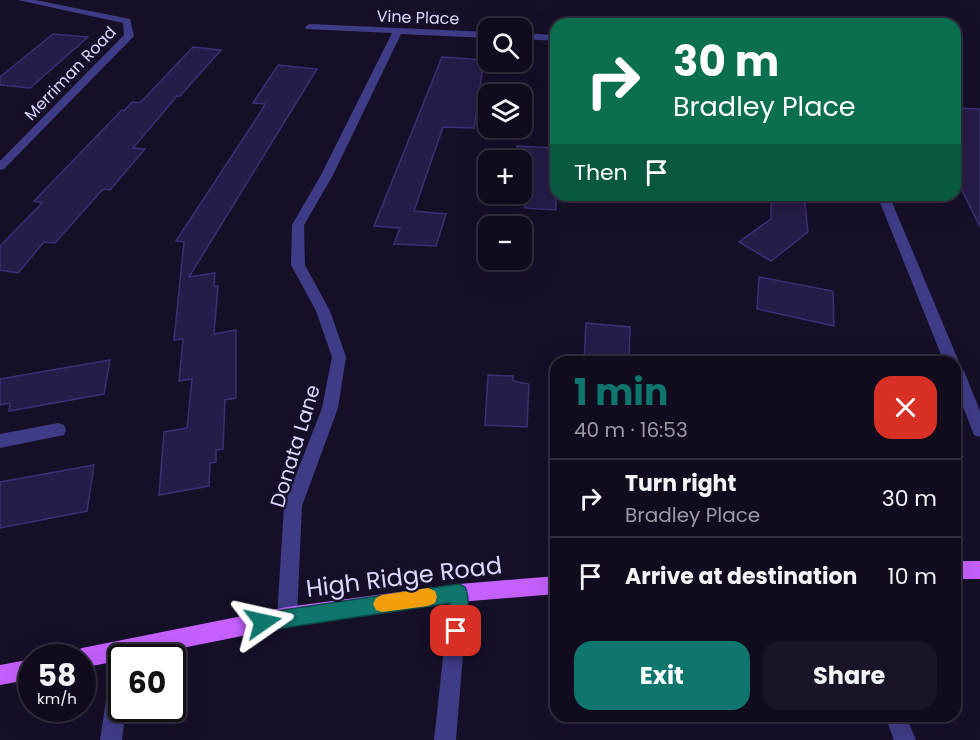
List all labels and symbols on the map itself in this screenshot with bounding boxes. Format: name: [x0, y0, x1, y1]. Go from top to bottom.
street label: Vine Place: [376, 5, 460, 30]
street label: Merriman Road: [19, 21, 121, 126]
street label: Donata Lane: [263, 381, 327, 511]
street label: High Ridge Road: [304, 548, 504, 605]
position arrow: [231, 590, 295, 654]
pin: [430, 605, 481, 656]
speed limit sign: 60: [108, 644, 186, 722]

